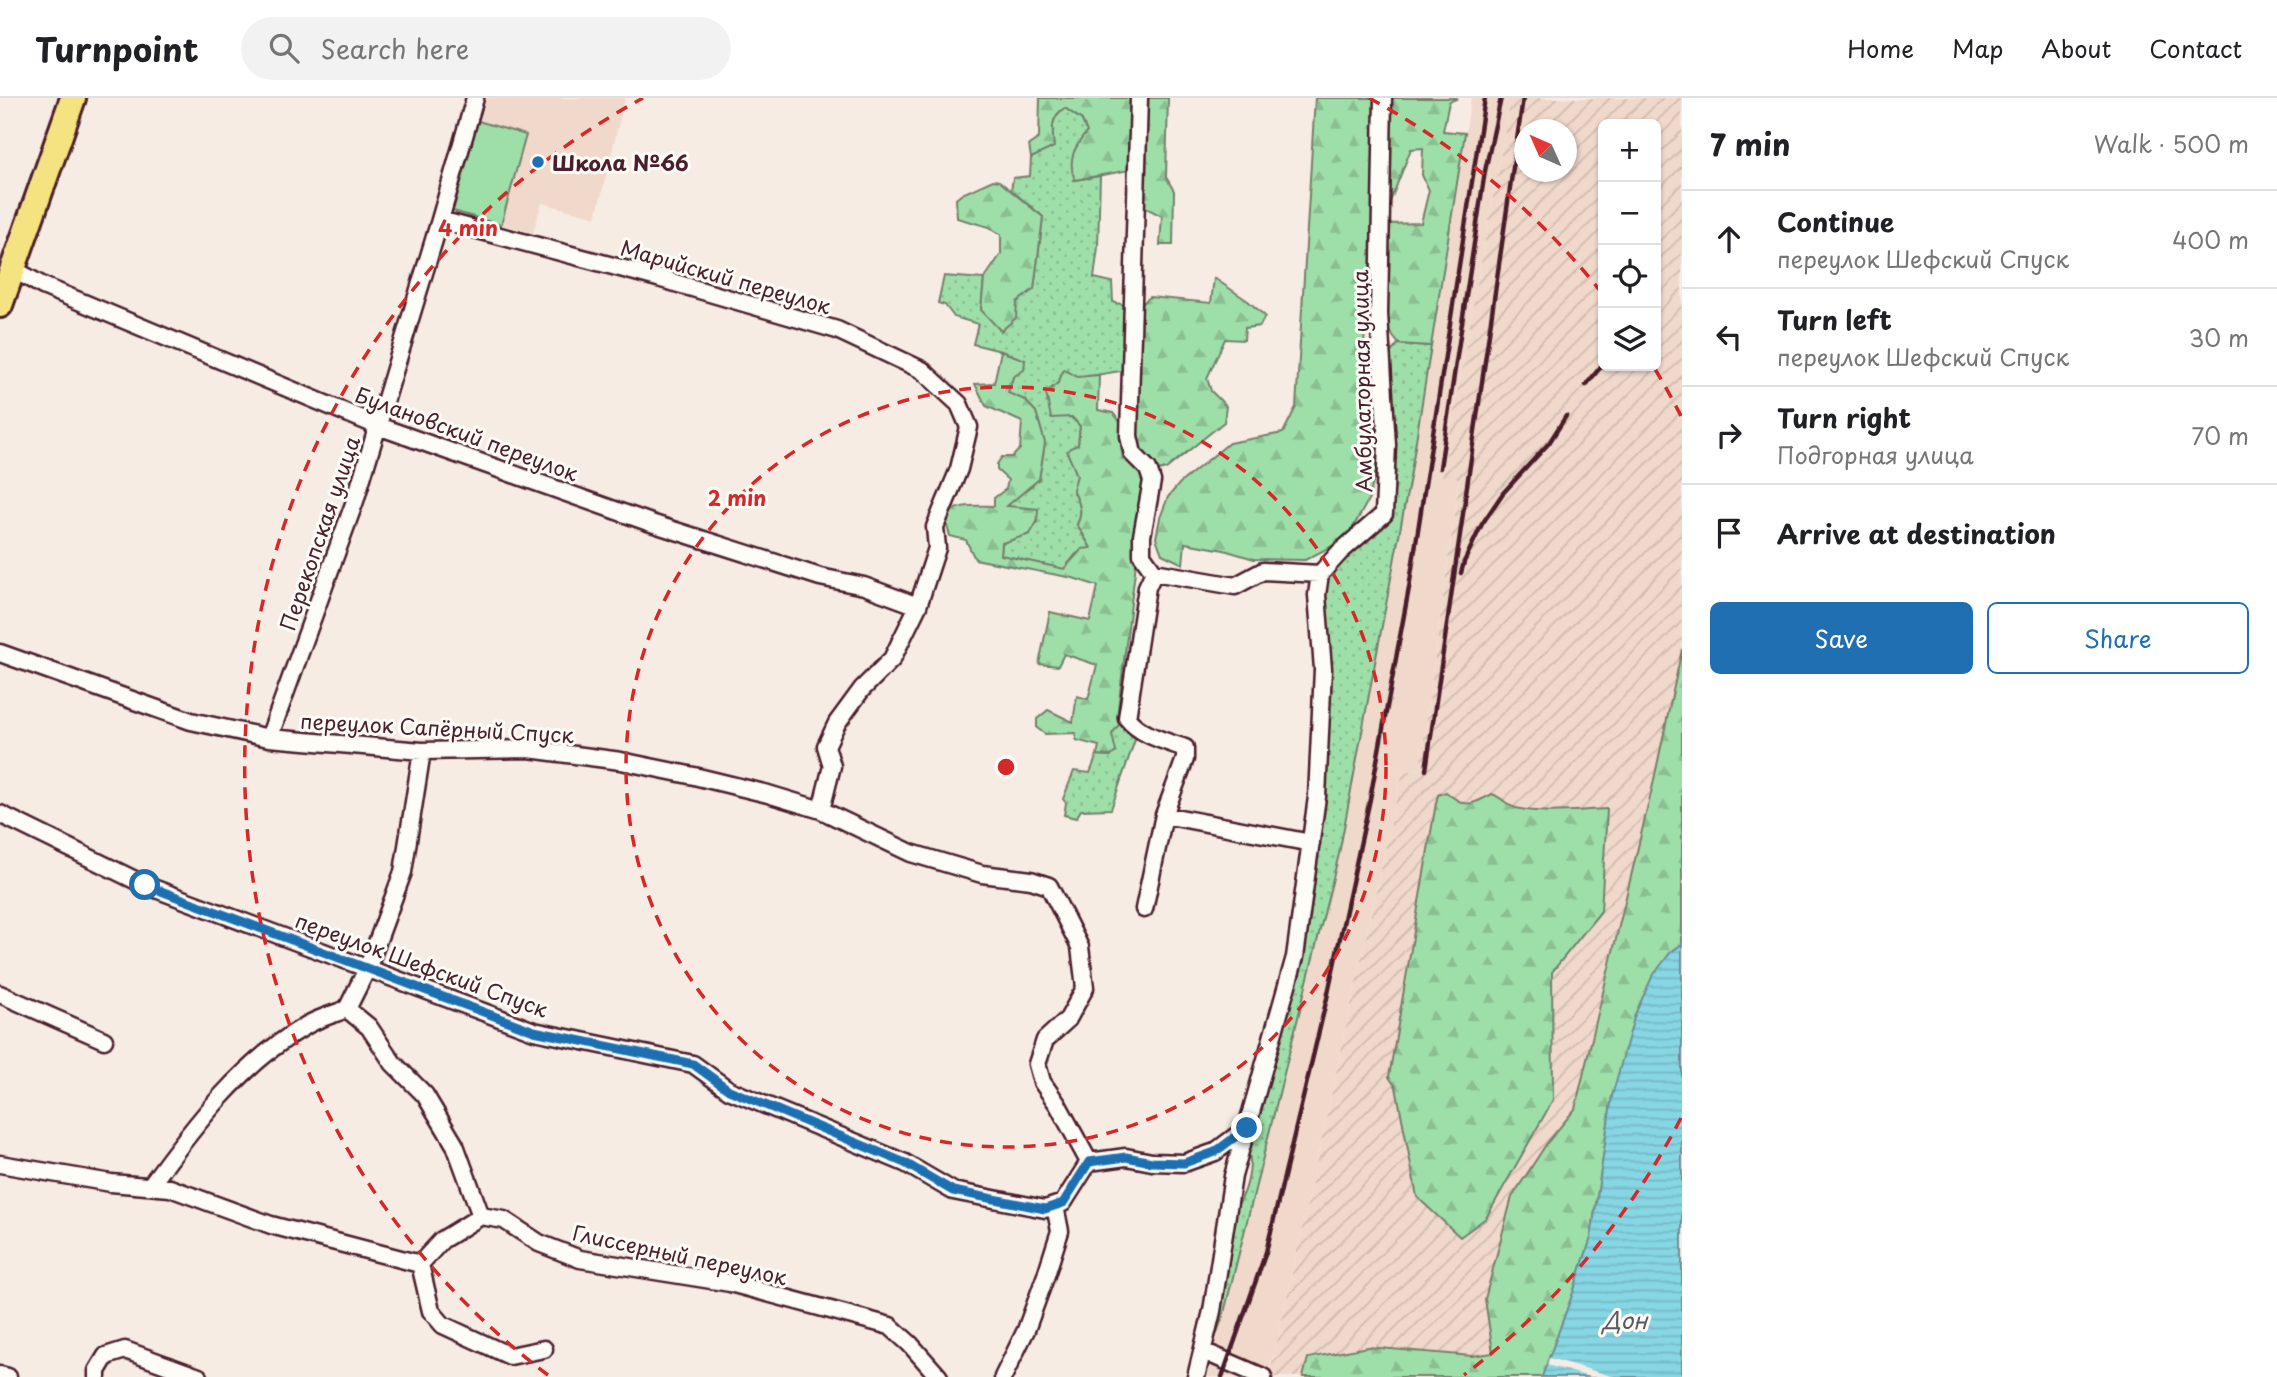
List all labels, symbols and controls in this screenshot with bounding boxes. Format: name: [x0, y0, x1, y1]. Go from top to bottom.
search box: [241, 17, 731, 80]
text: Turnpoint: [35, 23, 199, 73]
icon: search: [265, 29, 303, 67]
text: Search here: [321, 29, 469, 68]
text: Home: [1847, 30, 1914, 66]
text: Map: [1952, 30, 2003, 66]
text: About: [2041, 30, 2111, 66]
text: Contact: [2149, 30, 2242, 66]
north arrow: [1514, 119, 1577, 182]
map controls: [1598, 119, 1661, 371]
button: +: [1598, 119, 1661, 182]
text: 7 min: [1710, 121, 1791, 166]
text: Walk · 500 m: [2094, 126, 2249, 161]
place label: Школа №66: [552, 146, 689, 178]
marker: Школа №66: [530, 154, 546, 170]
button: −: [1598, 182, 1661, 245]
text: Continue: [1777, 202, 1894, 241]
text: 4 min: [438, 211, 498, 243]
icon: ahead: [1710, 220, 1748, 258]
text: 400 m: [2172, 222, 2249, 257]
street label: Марийский переулок: [617, 231, 835, 322]
text: переулок Шефский Спуск: [1777, 241, 2069, 276]
button: locate: [1598, 245, 1661, 308]
street label: Амбулаторная улица: [1343, 269, 1379, 493]
text: Turn left: [1777, 300, 1892, 339]
button: layers: [1598, 308, 1661, 371]
icon: left: [1710, 318, 1748, 356]
text: 30 m: [2188, 320, 2249, 355]
text: переулок Шефский Спуск: [1777, 339, 2069, 374]
street label: Булановский переулок: [351, 378, 583, 488]
text: Turn right: [1777, 398, 1911, 437]
icon: right: [1710, 416, 1748, 454]
text: 70 m: [2191, 418, 2249, 453]
street label: Перекопская улица: [271, 431, 368, 635]
text: Подгорная улица: [1777, 437, 1974, 472]
text: 2 min: [708, 481, 766, 513]
icon: arrive: [1710, 514, 1748, 552]
text: Arrive at destination: [1777, 514, 2056, 553]
button: Save: [1710, 602, 1973, 674]
button: Share: [1987, 602, 2249, 674]
street label: переулок Сапёрный Спуск: [299, 704, 575, 750]
centre of rings: [994, 755, 1018, 779]
route start: [129, 869, 160, 900]
street label: переулок Шефский Спуск: [291, 903, 553, 1025]
route end: [1231, 1112, 1262, 1143]
street label: Глиссерный переулок: [570, 1216, 791, 1292]
water label: Дон: [1601, 1302, 1649, 1337]

